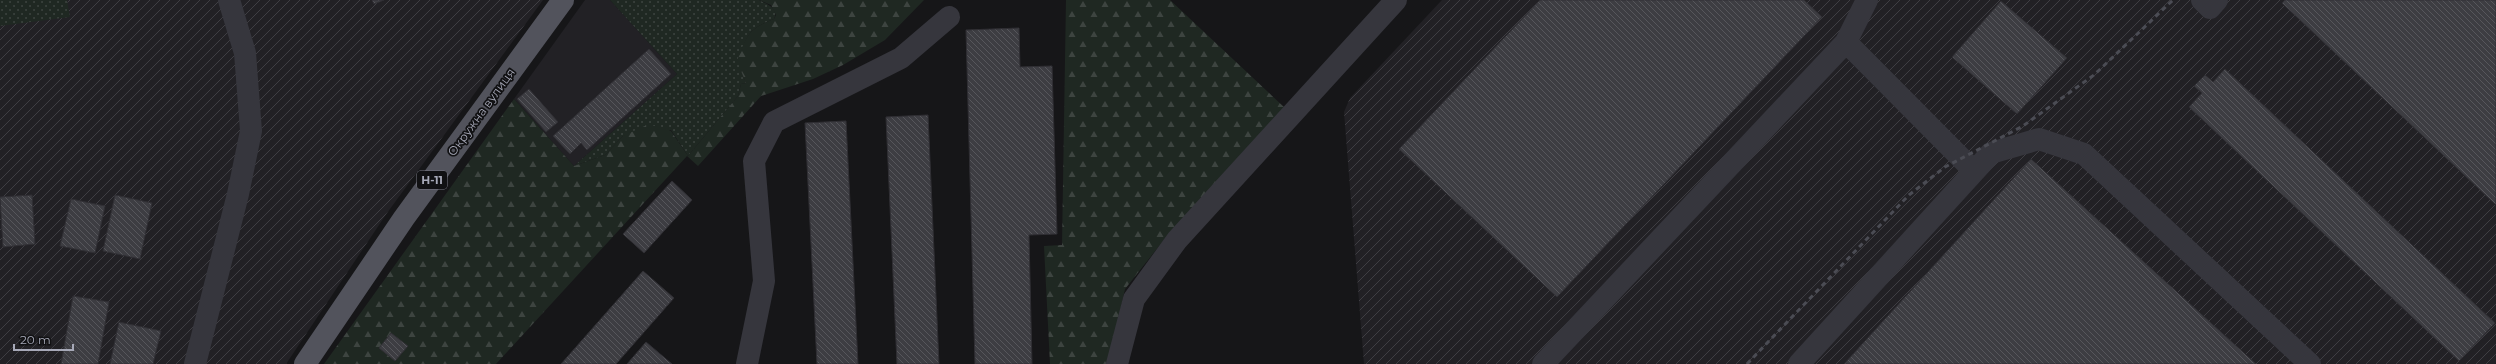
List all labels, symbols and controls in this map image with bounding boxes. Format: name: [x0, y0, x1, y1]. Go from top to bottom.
street label: Окружна вулиця: [444, 65, 518, 159]
road number: Н-11: [417, 171, 447, 189]
scale bar: [14, 326, 73, 352]
text: 20 m: [20, 332, 51, 347]

